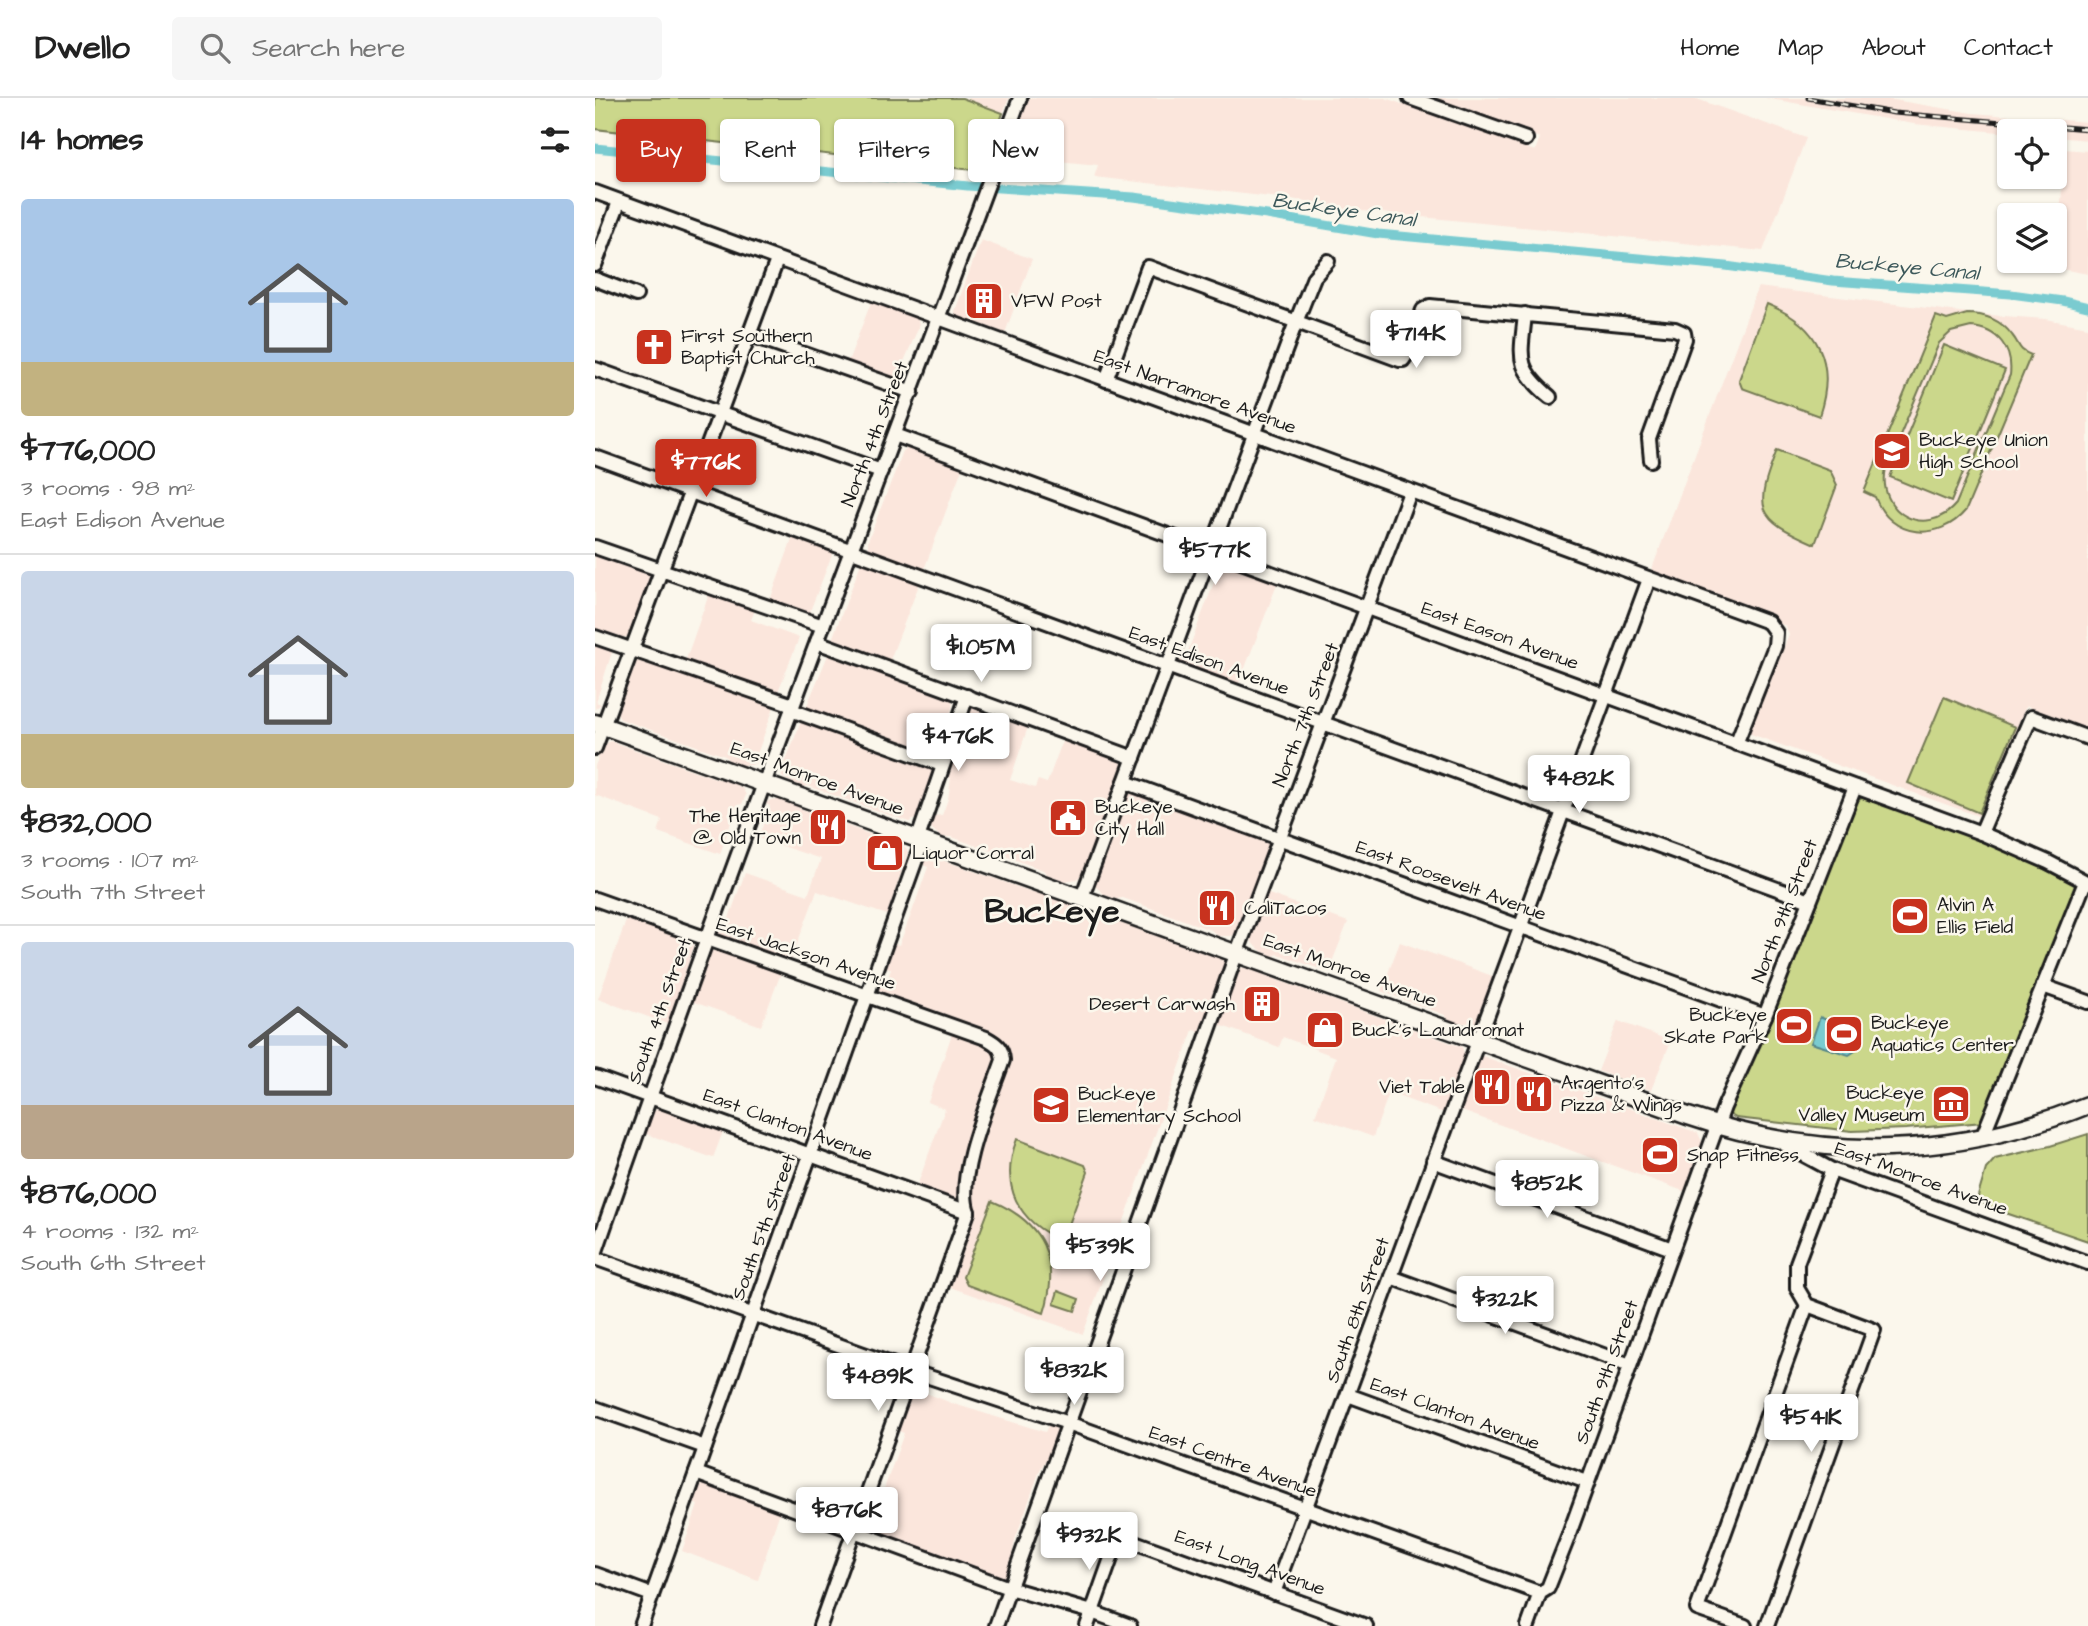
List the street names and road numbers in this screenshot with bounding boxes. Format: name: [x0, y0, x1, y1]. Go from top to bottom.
street label: East Narramore Avenue: [1090, 343, 1300, 441]
street label: North 4th Street: [835, 357, 915, 511]
street label: East Eason Avenue: [1418, 595, 1582, 677]
street label: East Edison Avenue: [1125, 619, 1293, 703]
street label: North 7th Street: [1266, 639, 1346, 791]
street label: East Monroe Avenue: [727, 735, 907, 823]
street label: East Roosevelt Avenue: [1352, 834, 1550, 928]
street label: North 9th Street: [1745, 835, 1825, 987]
street label: East Jackson Avenue: [713, 911, 899, 997]
street label: East Monroe Avenue: [1260, 927, 1440, 1015]
street label: South 4th Street: [621, 934, 699, 1088]
street label: East Clanton Avenue: [699, 1082, 877, 1168]
street label: East Monroe Avenue: [1831, 1135, 2011, 1223]
street label: South 5th Street: [725, 1150, 803, 1304]
street label: South 8th Street: [1319, 1233, 1397, 1386]
street label: South 9th Street: [1568, 1296, 1646, 1448]
street label: East Clanton Avenue: [1366, 1371, 1544, 1457]
street label: East Centre Avenue: [1145, 1419, 1321, 1505]
street label: East Long Avenue: [1171, 1523, 1329, 1604]

